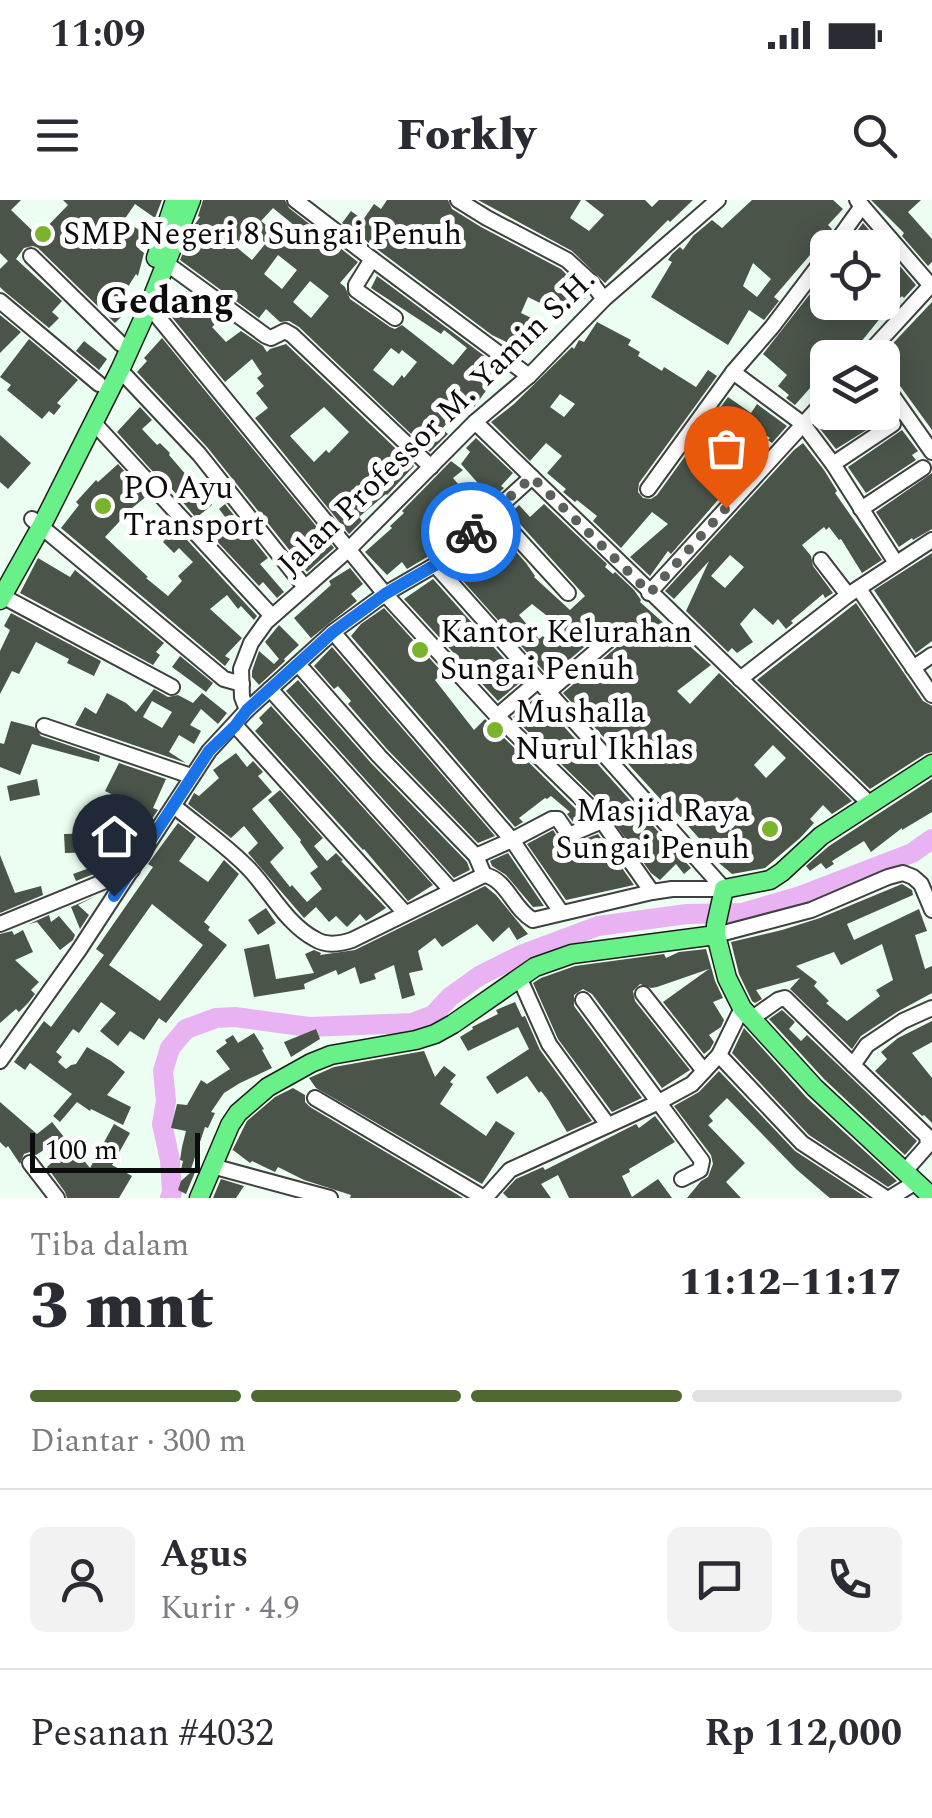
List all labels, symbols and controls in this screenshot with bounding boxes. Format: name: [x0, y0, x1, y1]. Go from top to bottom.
text: 11:09: [50, 6, 145, 64]
text: Forkly: [397, 101, 535, 170]
icon: menu: [30, 108, 85, 163]
icon: search: [847, 108, 902, 163]
place label: SMP Negeri 8 Sungai Penuh: [63, 210, 462, 259]
marker: SMP Negeri 8 Sungai Penuh: [32, 223, 54, 245]
map controls: [810, 230, 900, 430]
button: locate: [810, 230, 900, 320]
street label: Jalan Professor M. Yamin S.H.: [267, 256, 607, 588]
district label: Gedang: [100, 273, 234, 331]
button: layers: [810, 340, 900, 430]
pin: [684, 406, 769, 509]
icon: bag: [699, 421, 754, 476]
place label: PO Ayu Transport: [123, 464, 264, 550]
courier: [421, 482, 521, 582]
marker: PO Ayu Transport: [92, 495, 114, 517]
icon: bike: [444, 505, 499, 560]
place label: Kantor Kelurahan Sungai Penuh: [440, 608, 692, 694]
marker: Kantor Kelurahan Sungai Penuh: [409, 639, 431, 661]
place label: Mushalla Nurul Ikhlas: [515, 688, 694, 774]
marker: Mushalla Nurul Ikhlas: [484, 719, 506, 741]
place label: Masjid Raya Sungai Penuh: [555, 787, 750, 873]
pin: [72, 794, 157, 897]
icon: home: [87, 809, 142, 864]
marker: Masjid Raya Sungai Penuh: [759, 818, 781, 840]
scale bar: [30, 1128, 200, 1173]
text: 100 m: [45, 1129, 118, 1172]
text: Tiba dalam: [30, 1221, 189, 1270]
text: 11:12–11:17: [679, 1254, 902, 1312]
text: 3 mnt: [30, 1258, 214, 1357]
text: Diantar · 300 m: [30, 1417, 246, 1466]
text: Agus: [160, 1526, 248, 1584]
button: person: [30, 1527, 135, 1632]
button: chat: [667, 1527, 772, 1632]
button: phone: [797, 1527, 902, 1632]
text: Kurir · 4.9: [160, 1584, 299, 1633]
text: Pesanan #4032: [30, 1705, 274, 1763]
text: Rp 112,000: [704, 1705, 902, 1763]

